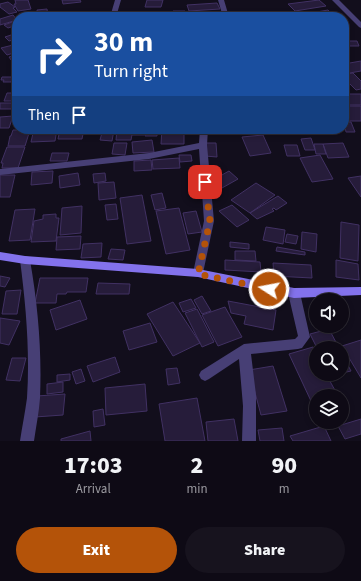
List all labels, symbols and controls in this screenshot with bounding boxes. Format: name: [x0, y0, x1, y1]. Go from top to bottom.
text: 30 m: [94, 22, 153, 62]
icon: right: [28, 28, 80, 80]
text: Turn right: [94, 59, 168, 84]
icon: arrive: [68, 104, 90, 126]
text: Then: [28, 105, 60, 126]
pin: [188, 165, 222, 199]
icon: arrive: [194, 171, 216, 193]
position arrow: [248, 268, 290, 310]
map controls: [309, 293, 349, 429]
button: sound: [309, 293, 349, 333]
button: search: [309, 341, 349, 381]
button: layers: [309, 389, 349, 429]
text: 17:03: [64, 448, 123, 483]
text: 2: [191, 448, 203, 483]
text: 90: [271, 448, 297, 483]
text: Arrival: [76, 480, 111, 498]
text: min: [186, 480, 208, 498]
text: m: [279, 480, 290, 498]
button: Exit: [16, 527, 177, 573]
button: Share: [185, 527, 345, 573]

